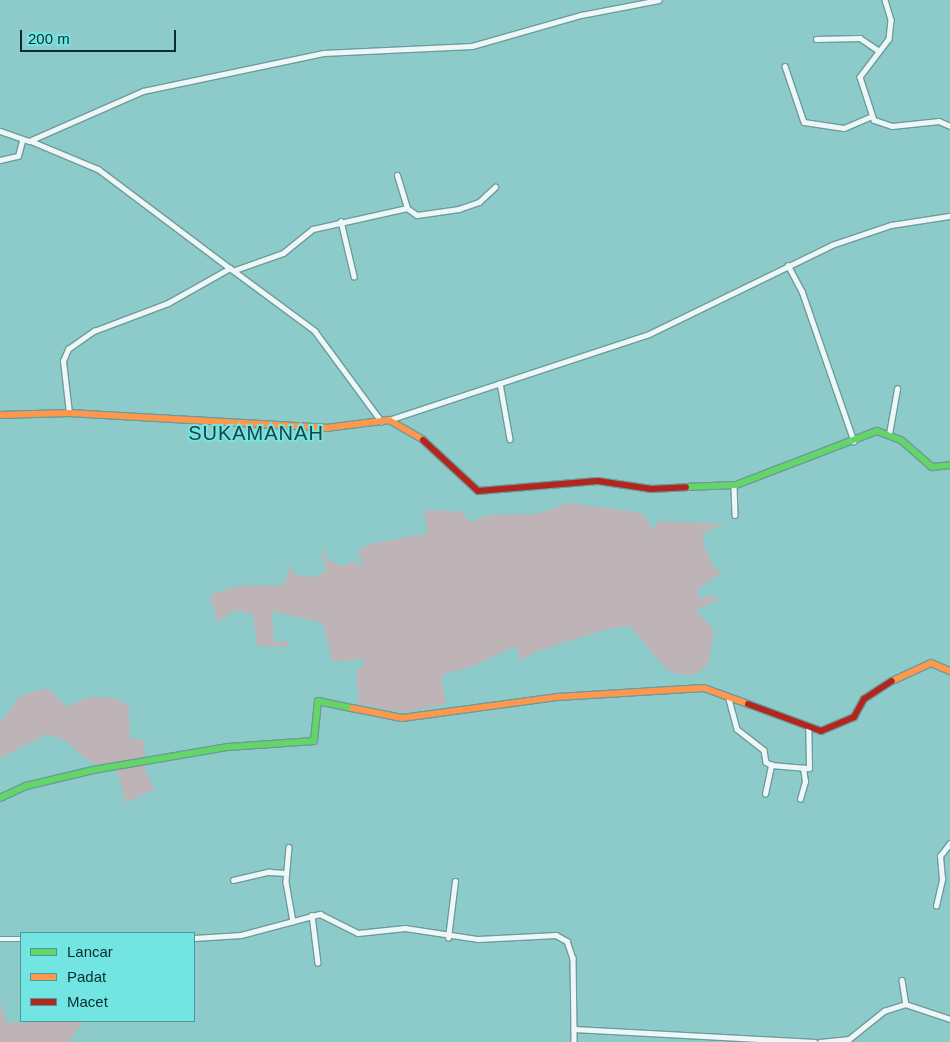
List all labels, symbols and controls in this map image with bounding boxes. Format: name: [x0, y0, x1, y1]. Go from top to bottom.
scale bar: [22, 20, 179, 52]
text: 200 m: [28, 30, 70, 47]
district label: SUKAMANAH: [187, 421, 325, 445]
legend: [20, 932, 195, 1022]
text: Lancar: [67, 943, 113, 960]
text: Padat: [67, 968, 106, 985]
text: Macet: [67, 993, 108, 1010]

